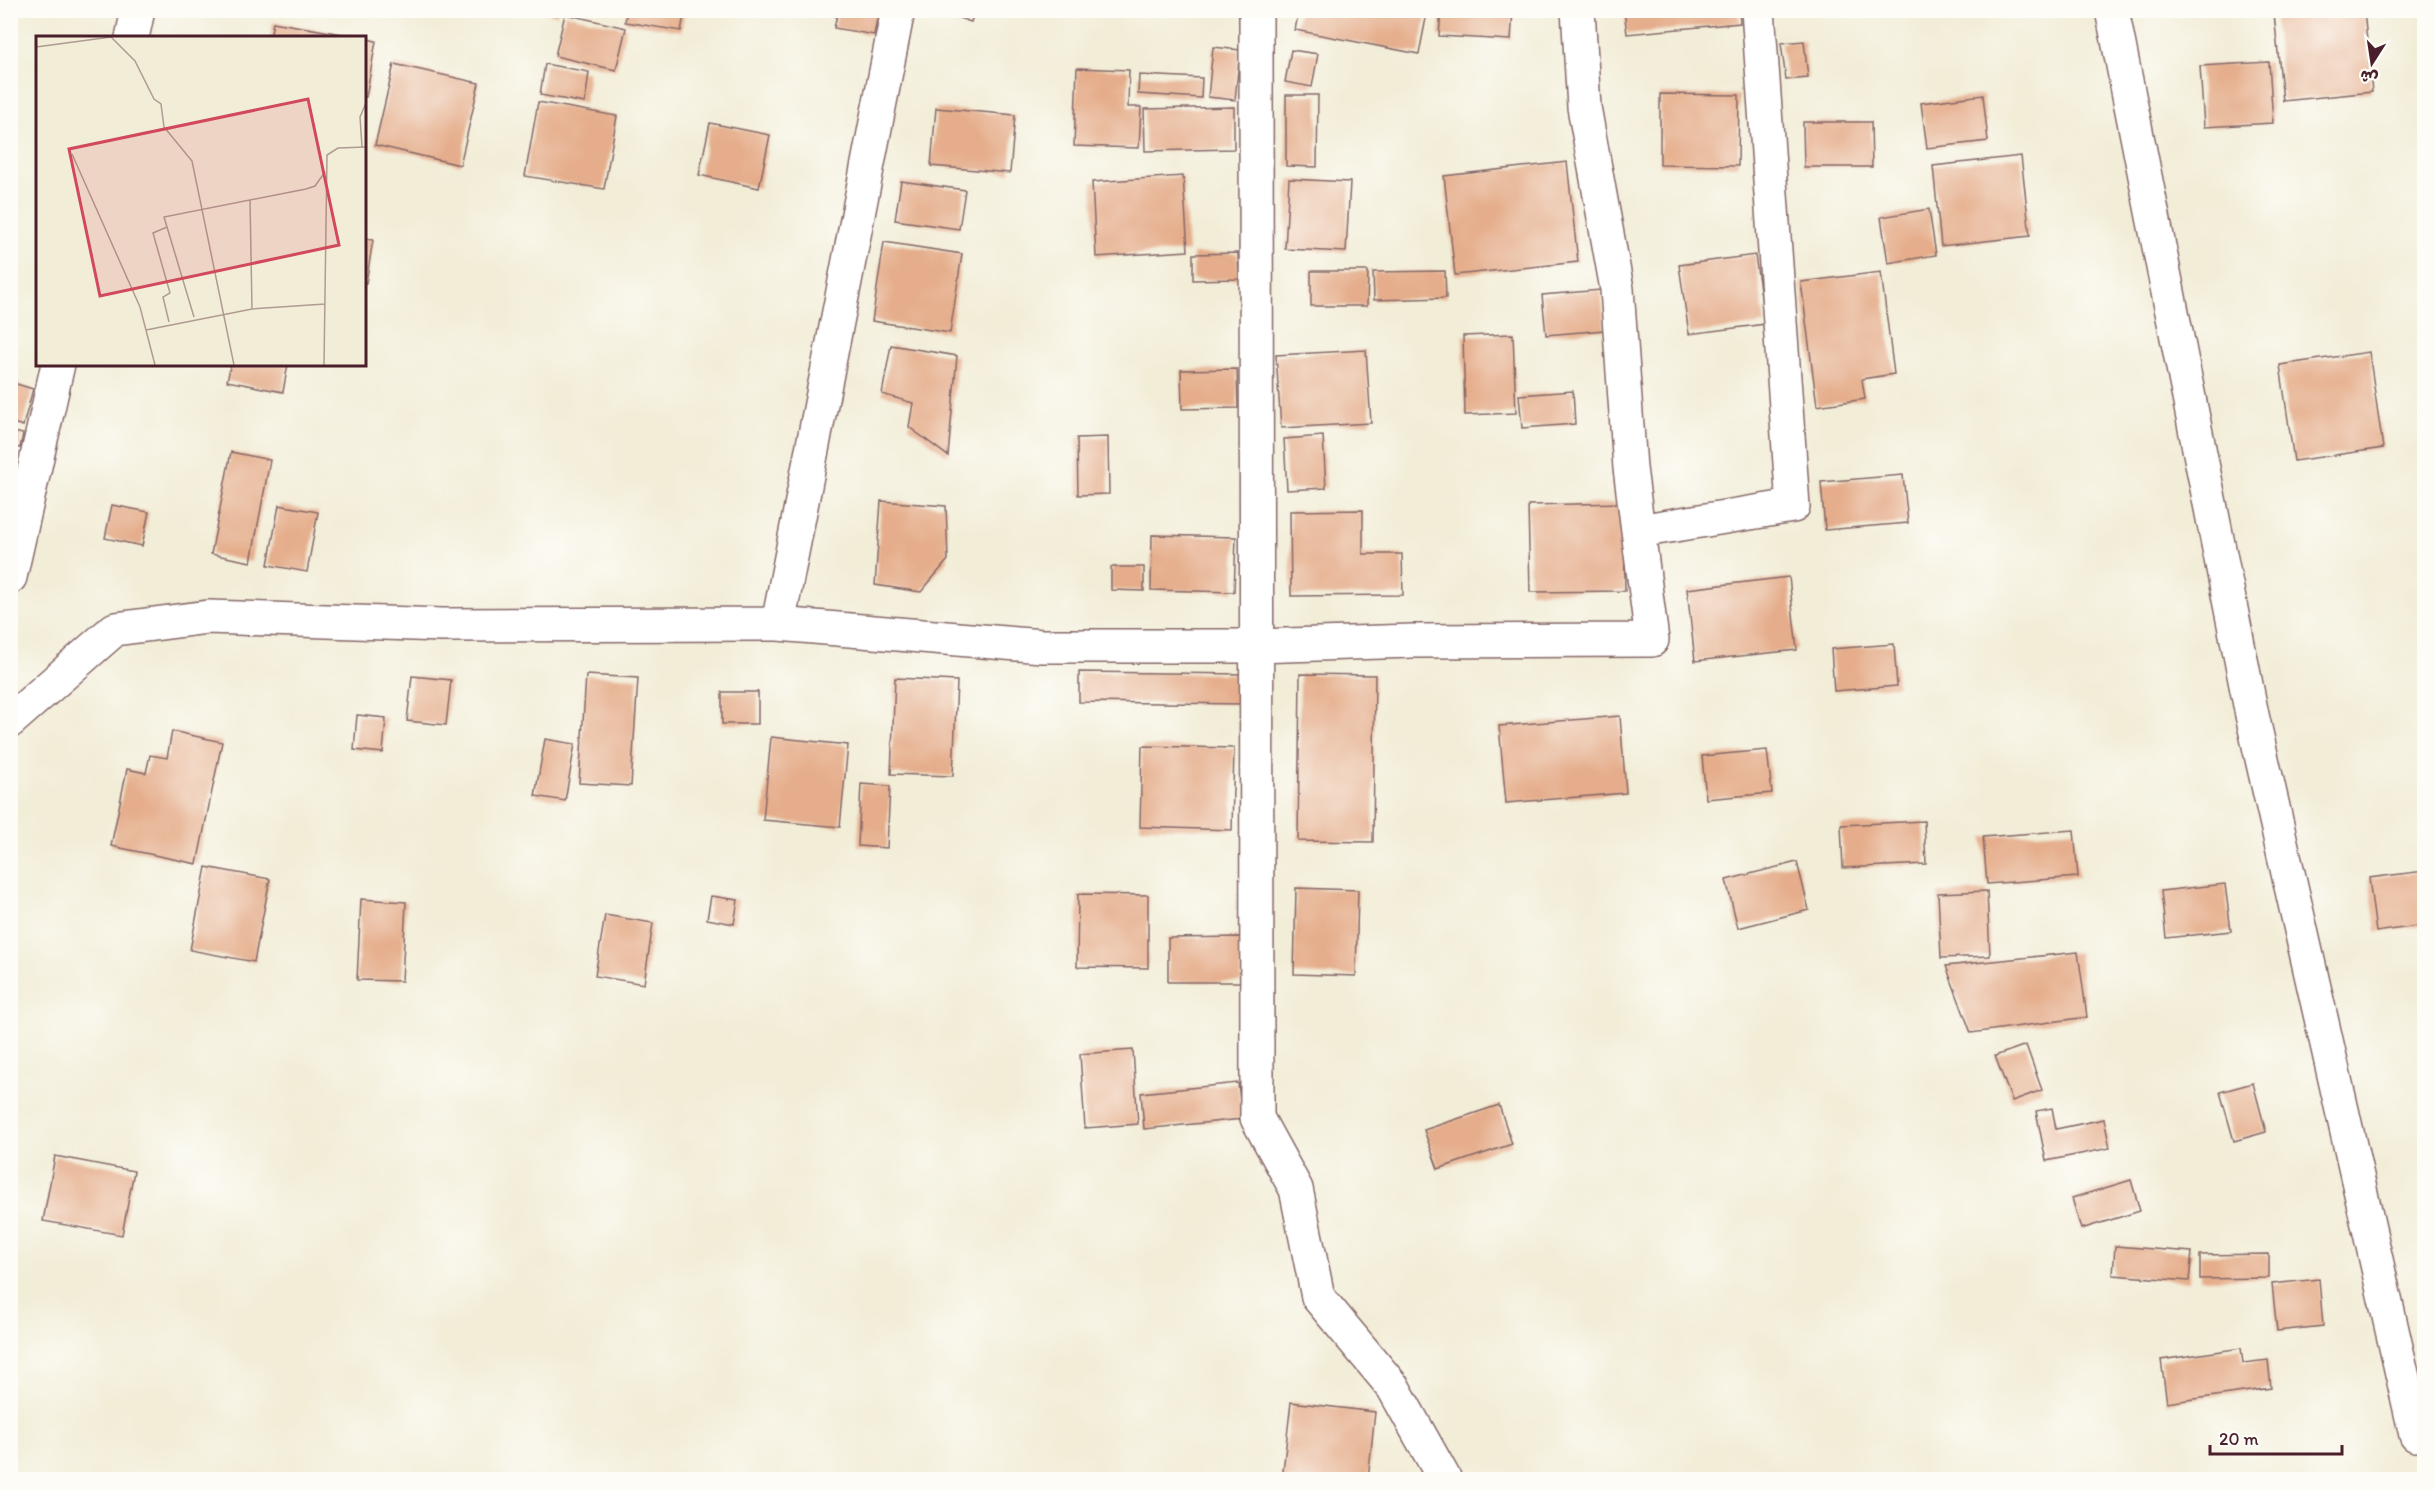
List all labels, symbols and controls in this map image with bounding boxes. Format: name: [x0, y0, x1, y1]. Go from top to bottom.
north arrow: [2342, 33, 2402, 93]
inset map: [36, 36, 366, 366]
text: ش: [2358, 66, 2380, 88]
scale bar: [2210, 1418, 2342, 1456]
text: 20 m: [2219, 1428, 2259, 1450]

